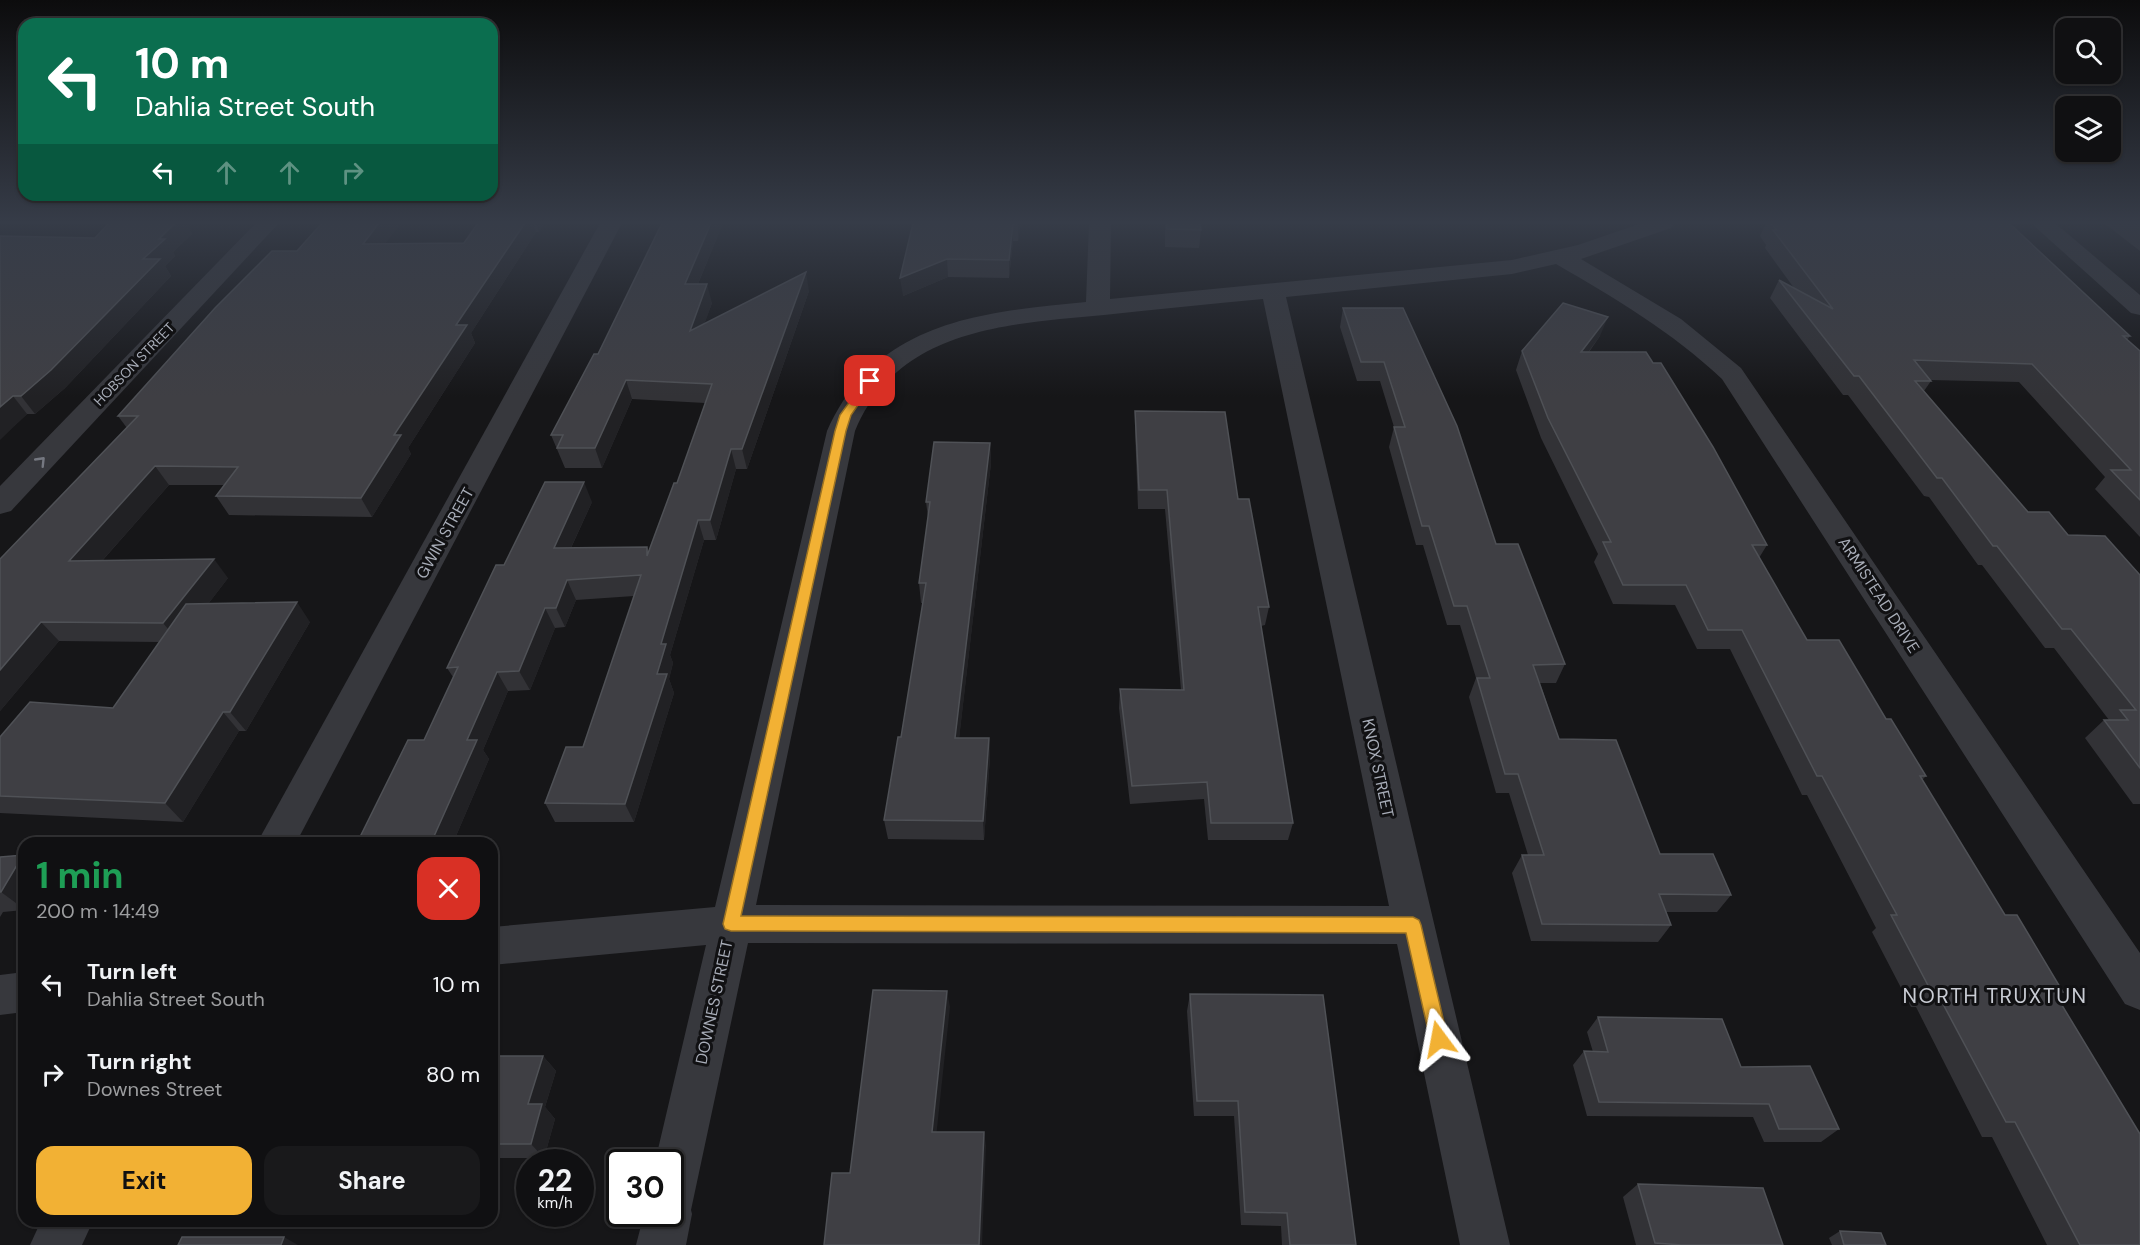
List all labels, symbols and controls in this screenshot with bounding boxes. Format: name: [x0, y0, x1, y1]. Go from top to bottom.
map controls: [2055, 18, 2121, 162]
button: search: [2055, 18, 2121, 84]
text: 10 m: [135, 36, 229, 91]
icon: left: [36, 42, 114, 120]
text: Dahlia Street South: [135, 89, 375, 124]
button: layers: [2055, 96, 2121, 162]
icon: left: [147, 156, 180, 189]
icon: ahead: [210, 156, 243, 189]
icon: ahead: [273, 156, 306, 189]
icon: right: [336, 156, 369, 189]
street label: HOBSON STREET: [90, 318, 178, 409]
pin: [844, 355, 895, 406]
icon: arrive: [853, 364, 886, 397]
one-way arrow: [33, 458, 44, 469]
street label: GWIN STREET: [411, 484, 479, 582]
street label: ARMISTEAD DRIVE: [1834, 533, 1924, 657]
street label: KNOX STREET: [1357, 717, 1399, 819]
text: 1 min: [36, 852, 124, 899]
button: close: [417, 857, 480, 920]
text: 200 m · 14:49: [36, 898, 160, 924]
street label: DOWNES STREET: [691, 938, 737, 1066]
text: Turn left: [87, 957, 177, 986]
icon: left: [36, 968, 69, 1001]
text: 10 m: [433, 970, 480, 999]
district label: NORTH TRUXTUN: [1902, 982, 2088, 1010]
text: Dahlia Street South: [87, 986, 265, 1012]
position arrow: [1407, 1007, 1471, 1071]
text: Turn right: [87, 1047, 192, 1076]
icon: right: [36, 1058, 69, 1091]
text: 80 m: [426, 1060, 480, 1089]
text: Downes Street: [87, 1076, 222, 1102]
button: Exit: [36, 1146, 252, 1215]
button: Share: [264, 1146, 480, 1215]
speed limit sign: 30: [606, 1149, 684, 1227]
text: 22: [538, 1161, 572, 1200]
text: km/h: [537, 1193, 573, 1213]

